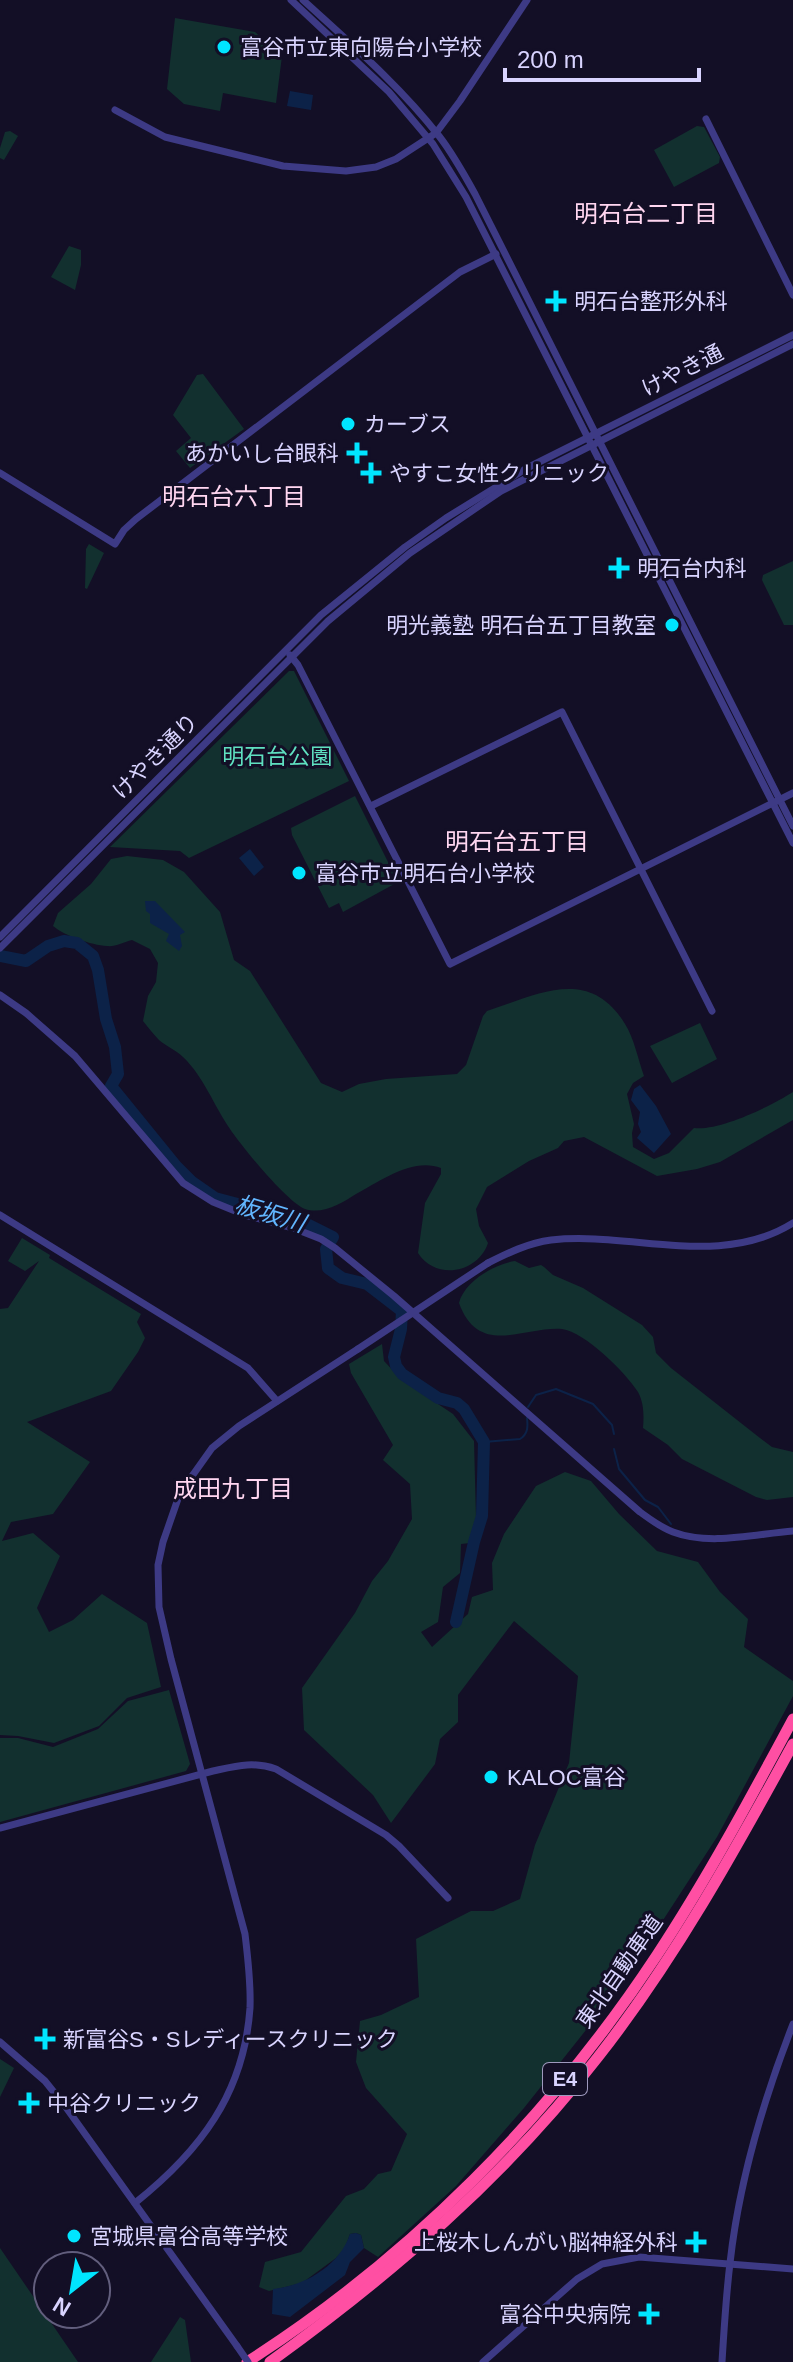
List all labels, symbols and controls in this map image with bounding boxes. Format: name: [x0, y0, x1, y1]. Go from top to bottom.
scale bar: [505, 32, 699, 82]
place label: 富谷市立東向陽台小学校: [240, 35, 482, 60]
marker: 富谷市立東向陽台小学校: [215, 38, 233, 56]
text: 200 m: [517, 46, 584, 73]
district label: 明石台二丁目: [574, 200, 718, 227]
place label: 明石台整形外科: [574, 289, 728, 314]
marker: 明石台整形外科: [545, 290, 567, 312]
street label: けやき通: [637, 339, 727, 402]
place label: カーブス: [364, 412, 451, 437]
marker: カーブス: [339, 415, 357, 433]
place label: あかいし台眼科: [185, 441, 339, 466]
marker: あかいし台眼科: [346, 442, 368, 464]
place label: やすこ女性クリニック: [389, 461, 609, 486]
marker: やすこ女性クリニック: [360, 462, 382, 484]
district label: 明石台六丁目: [162, 483, 306, 510]
place label: 明石台内科: [637, 556, 747, 581]
marker: 明石台内科: [608, 557, 630, 579]
place label: 明光義塾 明石台五丁目教室: [386, 613, 656, 638]
marker: 明光義塾 明石台五丁目教室: [663, 616, 681, 634]
street label: けやき通り: [108, 709, 203, 804]
park label: 明石台公園: [222, 744, 332, 769]
district label: 明石台五丁目: [445, 828, 589, 855]
place label: 富谷市立明石台小学校: [315, 861, 535, 886]
marker: 富谷市立明石台小学校: [290, 864, 308, 882]
water label: 板坂川: [232, 1190, 311, 1238]
district label: 成田九丁目: [173, 1475, 293, 1502]
place label: KALOC富谷: [507, 1765, 626, 1790]
marker: KALOC富谷: [482, 1768, 500, 1786]
street label: 東北自動車道: [571, 1910, 668, 2033]
place label: 新富谷S・Sレディースクリニック: [63, 2027, 398, 2052]
marker: 新富谷S・Sレディースクリニック: [34, 2028, 56, 2050]
road number: E4: [543, 2063, 587, 2095]
place label: 中谷クリニック: [47, 2091, 201, 2116]
marker: 中谷クリニック: [18, 2092, 40, 2114]
place label: 宮城県富谷高等学校: [90, 2224, 288, 2249]
marker: 宮城県富谷高等学校: [65, 2227, 83, 2245]
place label: 上桜木しんがい脳神経外科: [414, 2230, 678, 2255]
marker: 上桜木しんがい脳神経外科: [685, 2231, 707, 2253]
north arrow: [32, 2250, 112, 2330]
text: N: [49, 2292, 75, 2322]
place label: 富谷中央病院: [499, 2302, 631, 2327]
marker: 富谷中央病院: [638, 2303, 660, 2325]

